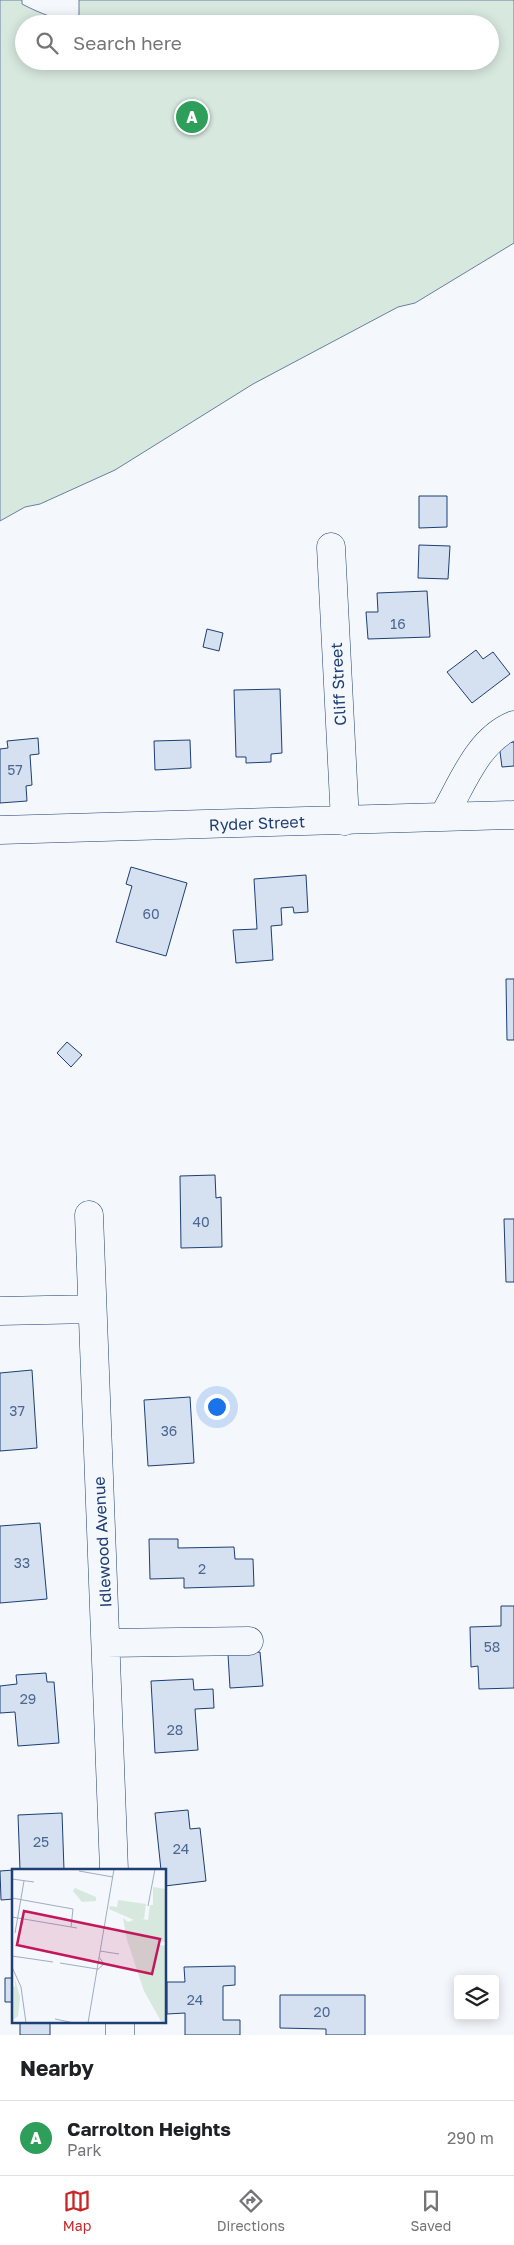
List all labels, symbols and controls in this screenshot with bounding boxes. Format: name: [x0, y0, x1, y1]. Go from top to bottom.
search box: [15, 15, 499, 70]
icon: search: [33, 29, 61, 57]
text: Search here: [73, 31, 182, 54]
pin: A: [176, 98, 208, 136]
house number: 16: [390, 615, 406, 632]
street label: Cliff Street: [326, 642, 350, 726]
house number: 57: [7, 761, 23, 778]
street label: Ryder Street: [209, 811, 305, 835]
house number: 60: [142, 905, 160, 922]
house number: 40: [192, 1213, 210, 1230]
your location: [204, 1394, 230, 1420]
house number: 37: [9, 1402, 25, 1419]
house number: 36: [161, 1422, 177, 1439]
street label: Idlewood Avenue: [89, 1476, 115, 1608]
house number: 33: [14, 1554, 30, 1571]
house number: 2: [198, 1560, 206, 1577]
house number: 58: [484, 1638, 500, 1655]
house number: 29: [20, 1690, 36, 1707]
house number: 28: [167, 1721, 183, 1738]
house number: 25: [33, 1833, 49, 1850]
house number: 24: [173, 1840, 189, 1857]
inset map: [12, 1869, 166, 2022]
map controls: [454, 1975, 499, 2020]
button: layers: [454, 1975, 499, 2020]
house number: 24: [187, 1991, 203, 2008]
house number: 20: [314, 2003, 330, 2020]
text: Nearby: [20, 2055, 94, 2081]
text: Carrolton Heights: [67, 2117, 231, 2140]
text: A: [30, 2128, 42, 2148]
text: 290 m: [447, 2128, 494, 2148]
text: Park: [67, 2140, 102, 2160]
tab: Map: [63, 2187, 91, 2234]
tab: Directions: [217, 2187, 285, 2234]
tab: Saved: [410, 2187, 451, 2234]

